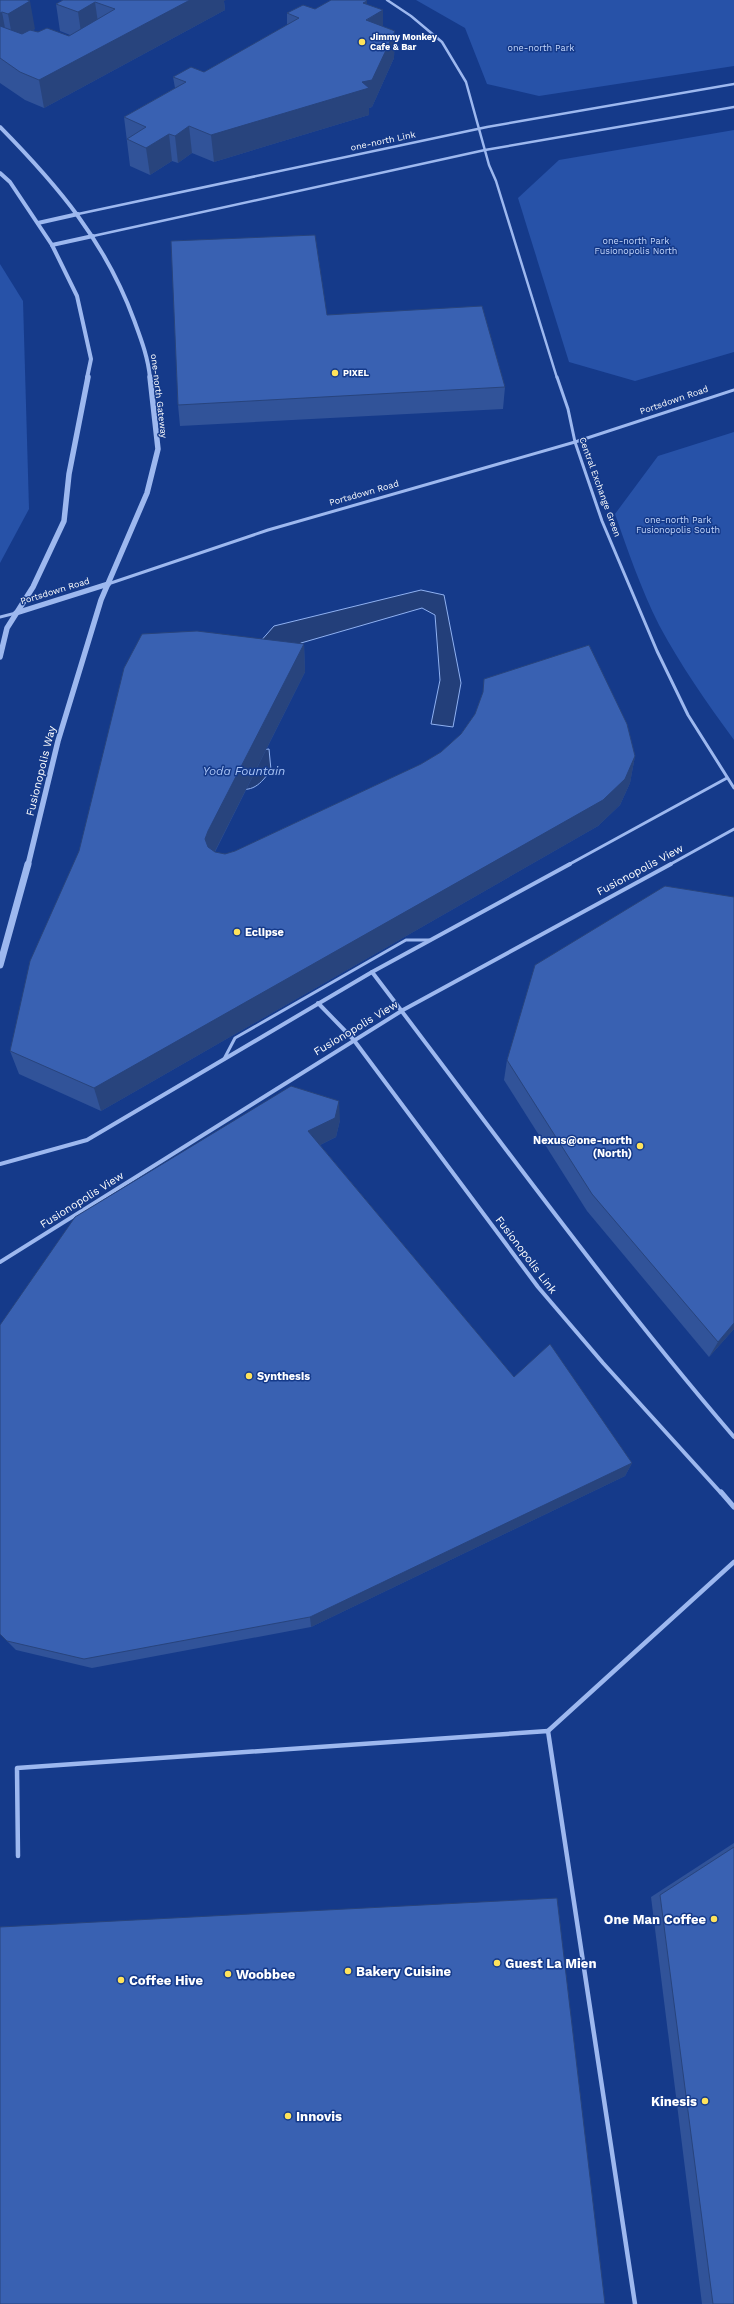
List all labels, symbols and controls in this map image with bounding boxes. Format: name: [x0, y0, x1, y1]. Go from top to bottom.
place label: Jimmy Monkey Cafe & Bar: [370, 32, 438, 52]
marker: Jimmy Monkey Cafe & Bar: [357, 37, 367, 47]
park label: one-north Park: [508, 43, 574, 53]
street label: one-north Link: [350, 129, 416, 153]
park label: one-north Park Fusionopolis North: [595, 236, 677, 256]
street label: one-north Gateway: [149, 353, 169, 439]
marker: PIXEL: [330, 368, 340, 378]
place label: PIXEL: [343, 368, 370, 378]
street label: Portsdown Road: [638, 384, 710, 416]
street label: Central Exchange Green: [577, 436, 623, 538]
street label: Portsdown Road: [328, 478, 400, 508]
park label: one-north Park Fusionopolis South: [636, 515, 720, 535]
street label: Portsdown Road: [19, 576, 91, 606]
street label: Fusionopolis Way: [23, 724, 59, 817]
water label: Yoda Fountain: [203, 764, 285, 778]
street label: Fusionopolis View: [594, 842, 686, 898]
place label: Eclipse: [245, 926, 284, 939]
marker: Eclipse: [232, 927, 242, 937]
street label: Fusionopolis View: [311, 998, 401, 1058]
place label: Nexus@one-north (North): [533, 1134, 632, 1160]
marker: Nexus@one-north (North): [635, 1141, 645, 1151]
street label: Fusionopolis View: [38, 1169, 126, 1231]
street label: Fusionopolis Link: [493, 1214, 559, 1296]
place label: Synthesis: [257, 1370, 310, 1383]
marker: Synthesis: [244, 1371, 254, 1381]
place label: One Man Coffee: [604, 1912, 706, 1927]
marker: One Man Coffee: [709, 1914, 719, 1924]
place label: Guest La Mien: [505, 1956, 596, 1971]
marker: Guest La Mien: [492, 1958, 502, 1968]
place label: Bakery Cuisine: [356, 1964, 451, 1979]
marker: Bakery Cuisine: [343, 1966, 353, 1976]
place label: Woobbee: [236, 1967, 296, 1982]
marker: Woobbee: [223, 1969, 233, 1979]
place label: Coffee Hive: [129, 1973, 204, 1988]
marker: Coffee Hive: [116, 1975, 126, 1985]
place label: Kinesis: [651, 2094, 697, 2109]
marker: Kinesis: [700, 2096, 710, 2106]
place label: Innovis: [296, 2109, 342, 2124]
marker: Innovis: [283, 2111, 293, 2121]

